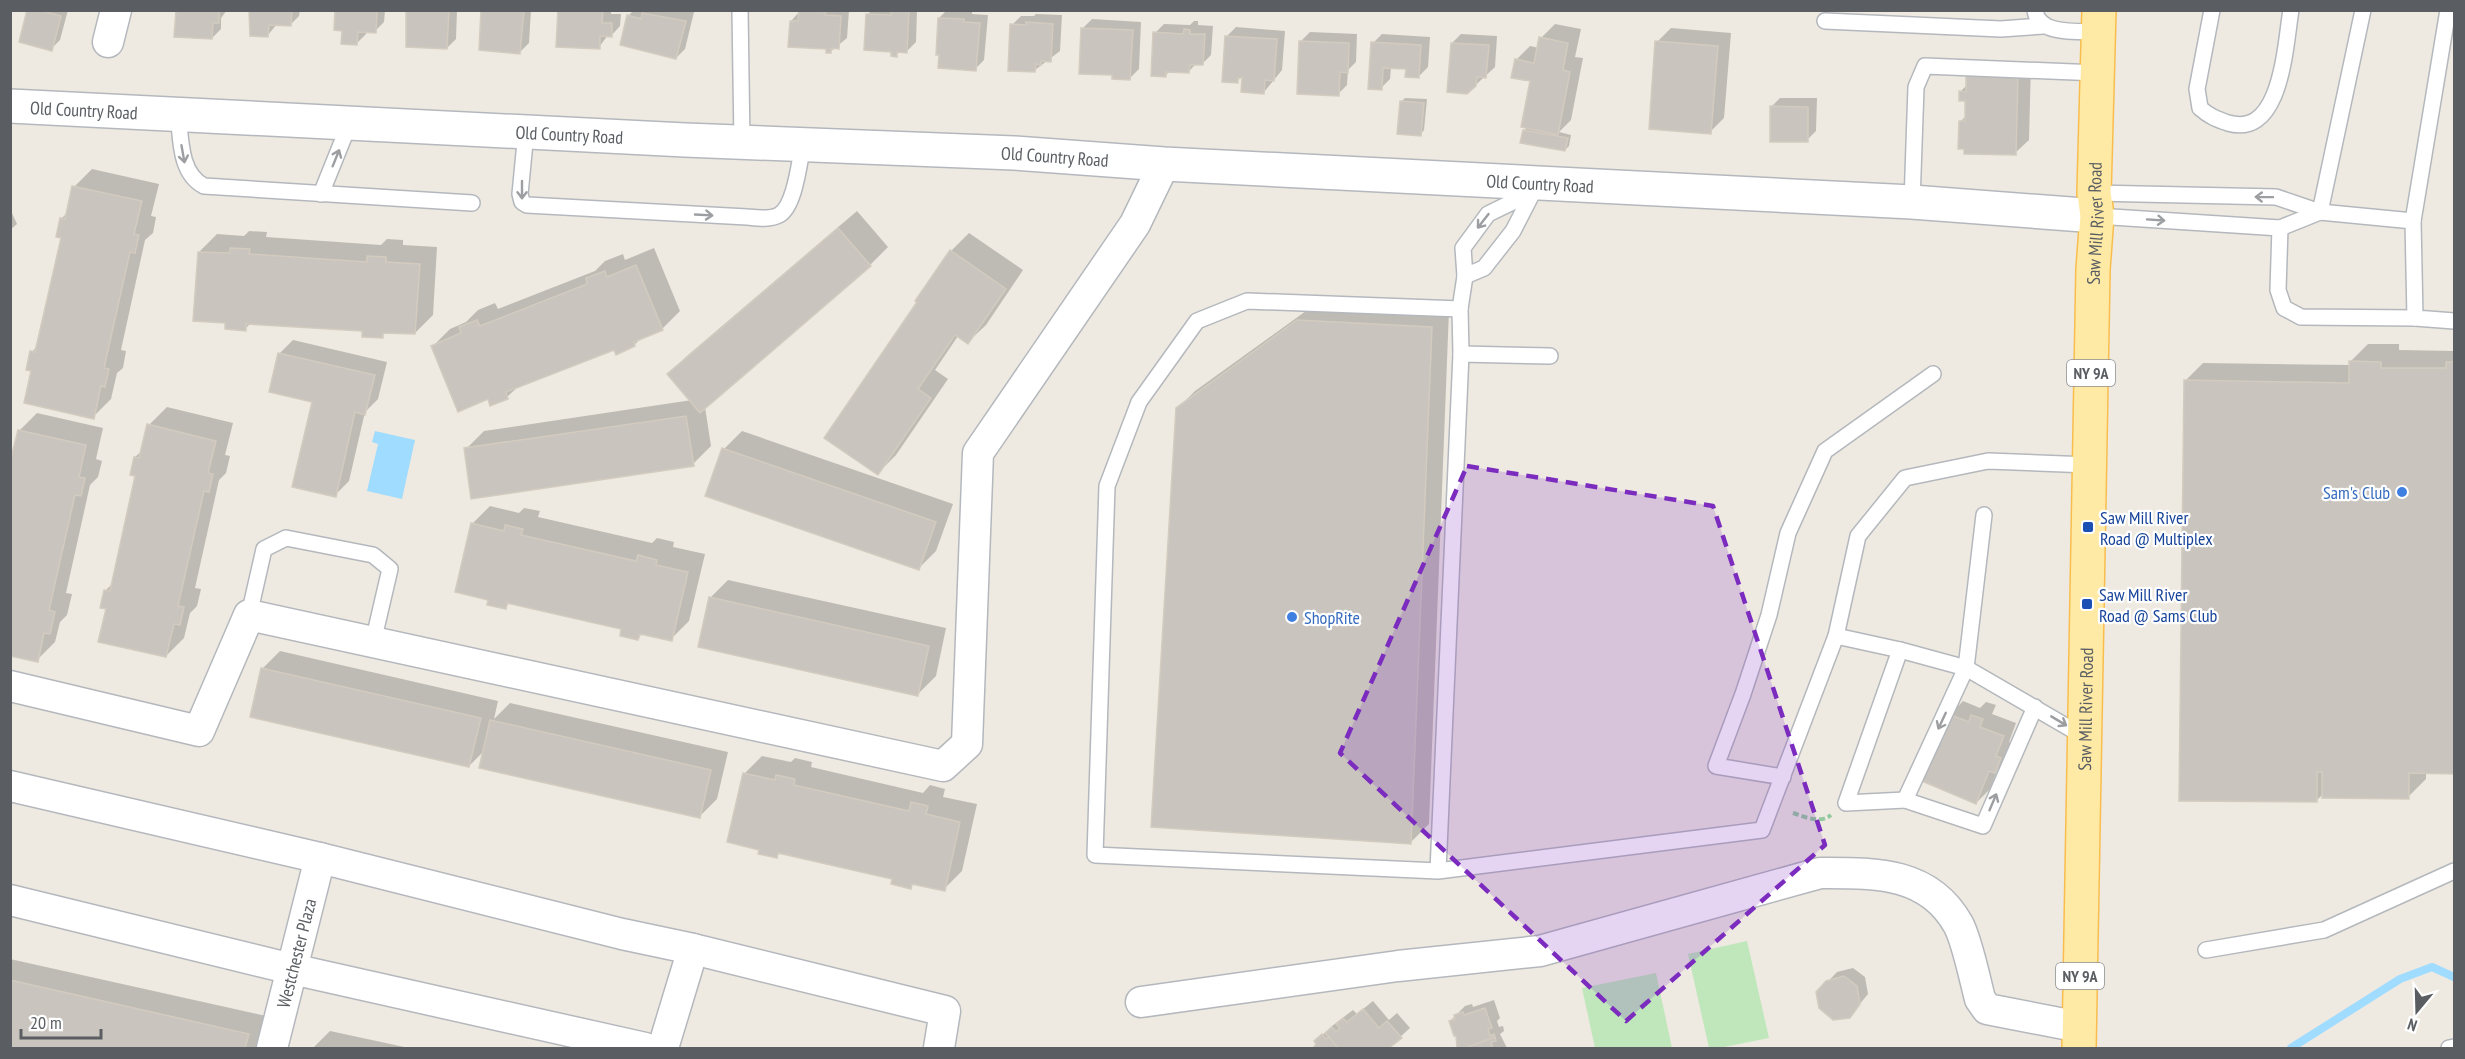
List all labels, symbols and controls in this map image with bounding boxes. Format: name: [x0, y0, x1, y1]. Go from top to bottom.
street label: Old Country Road: [30, 96, 138, 124]
street label: Old Country Road: [515, 120, 624, 148]
street label: Old Country Road: [1001, 141, 1109, 171]
one-way arrow: [178, 143, 189, 163]
one-way arrow: [331, 149, 342, 168]
street label: Saw Mill River Road: [2081, 162, 2108, 285]
street label: Old Country Road: [1486, 169, 1594, 197]
one-way arrow: [516, 179, 528, 199]
one-way arrow: [2254, 191, 2274, 202]
one-way arrow: [693, 210, 713, 221]
one-way arrow: [1477, 213, 1490, 229]
one-way arrow: [2145, 215, 2165, 226]
road number: NY 9A: [2067, 360, 2115, 386]
place label: Sam's Club: [2323, 481, 2390, 504]
marker: Sam's Club: [2395, 485, 2409, 499]
place label: Saw Mill River Road @ Multiplex: [2100, 506, 2213, 550]
marker: Saw Mill River Road @ Multiplex: [2081, 520, 2095, 534]
place label: Saw Mill River Road @ Sams Club: [2099, 583, 2218, 627]
marker: Saw Mill River Road @ Sams Club: [2080, 597, 2094, 611]
place label: ShopRite: [1304, 606, 1360, 629]
marker: ShopRite: [1285, 610, 1299, 624]
street label: Saw Mill River Road: [2072, 647, 2098, 771]
one-way arrow: [1935, 712, 1947, 730]
one-way arrow: [2050, 716, 2067, 728]
one-way arrow: [1988, 794, 2000, 812]
street label: Westchester Plaza: [271, 896, 321, 1010]
road number: NY 9A: [2056, 963, 2104, 989]
north arrow: [2387, 981, 2447, 1041]
scale bar: [21, 1002, 100, 1040]
text: 20 m: [30, 1011, 62, 1034]
text: N: [2405, 1014, 2419, 1036]

